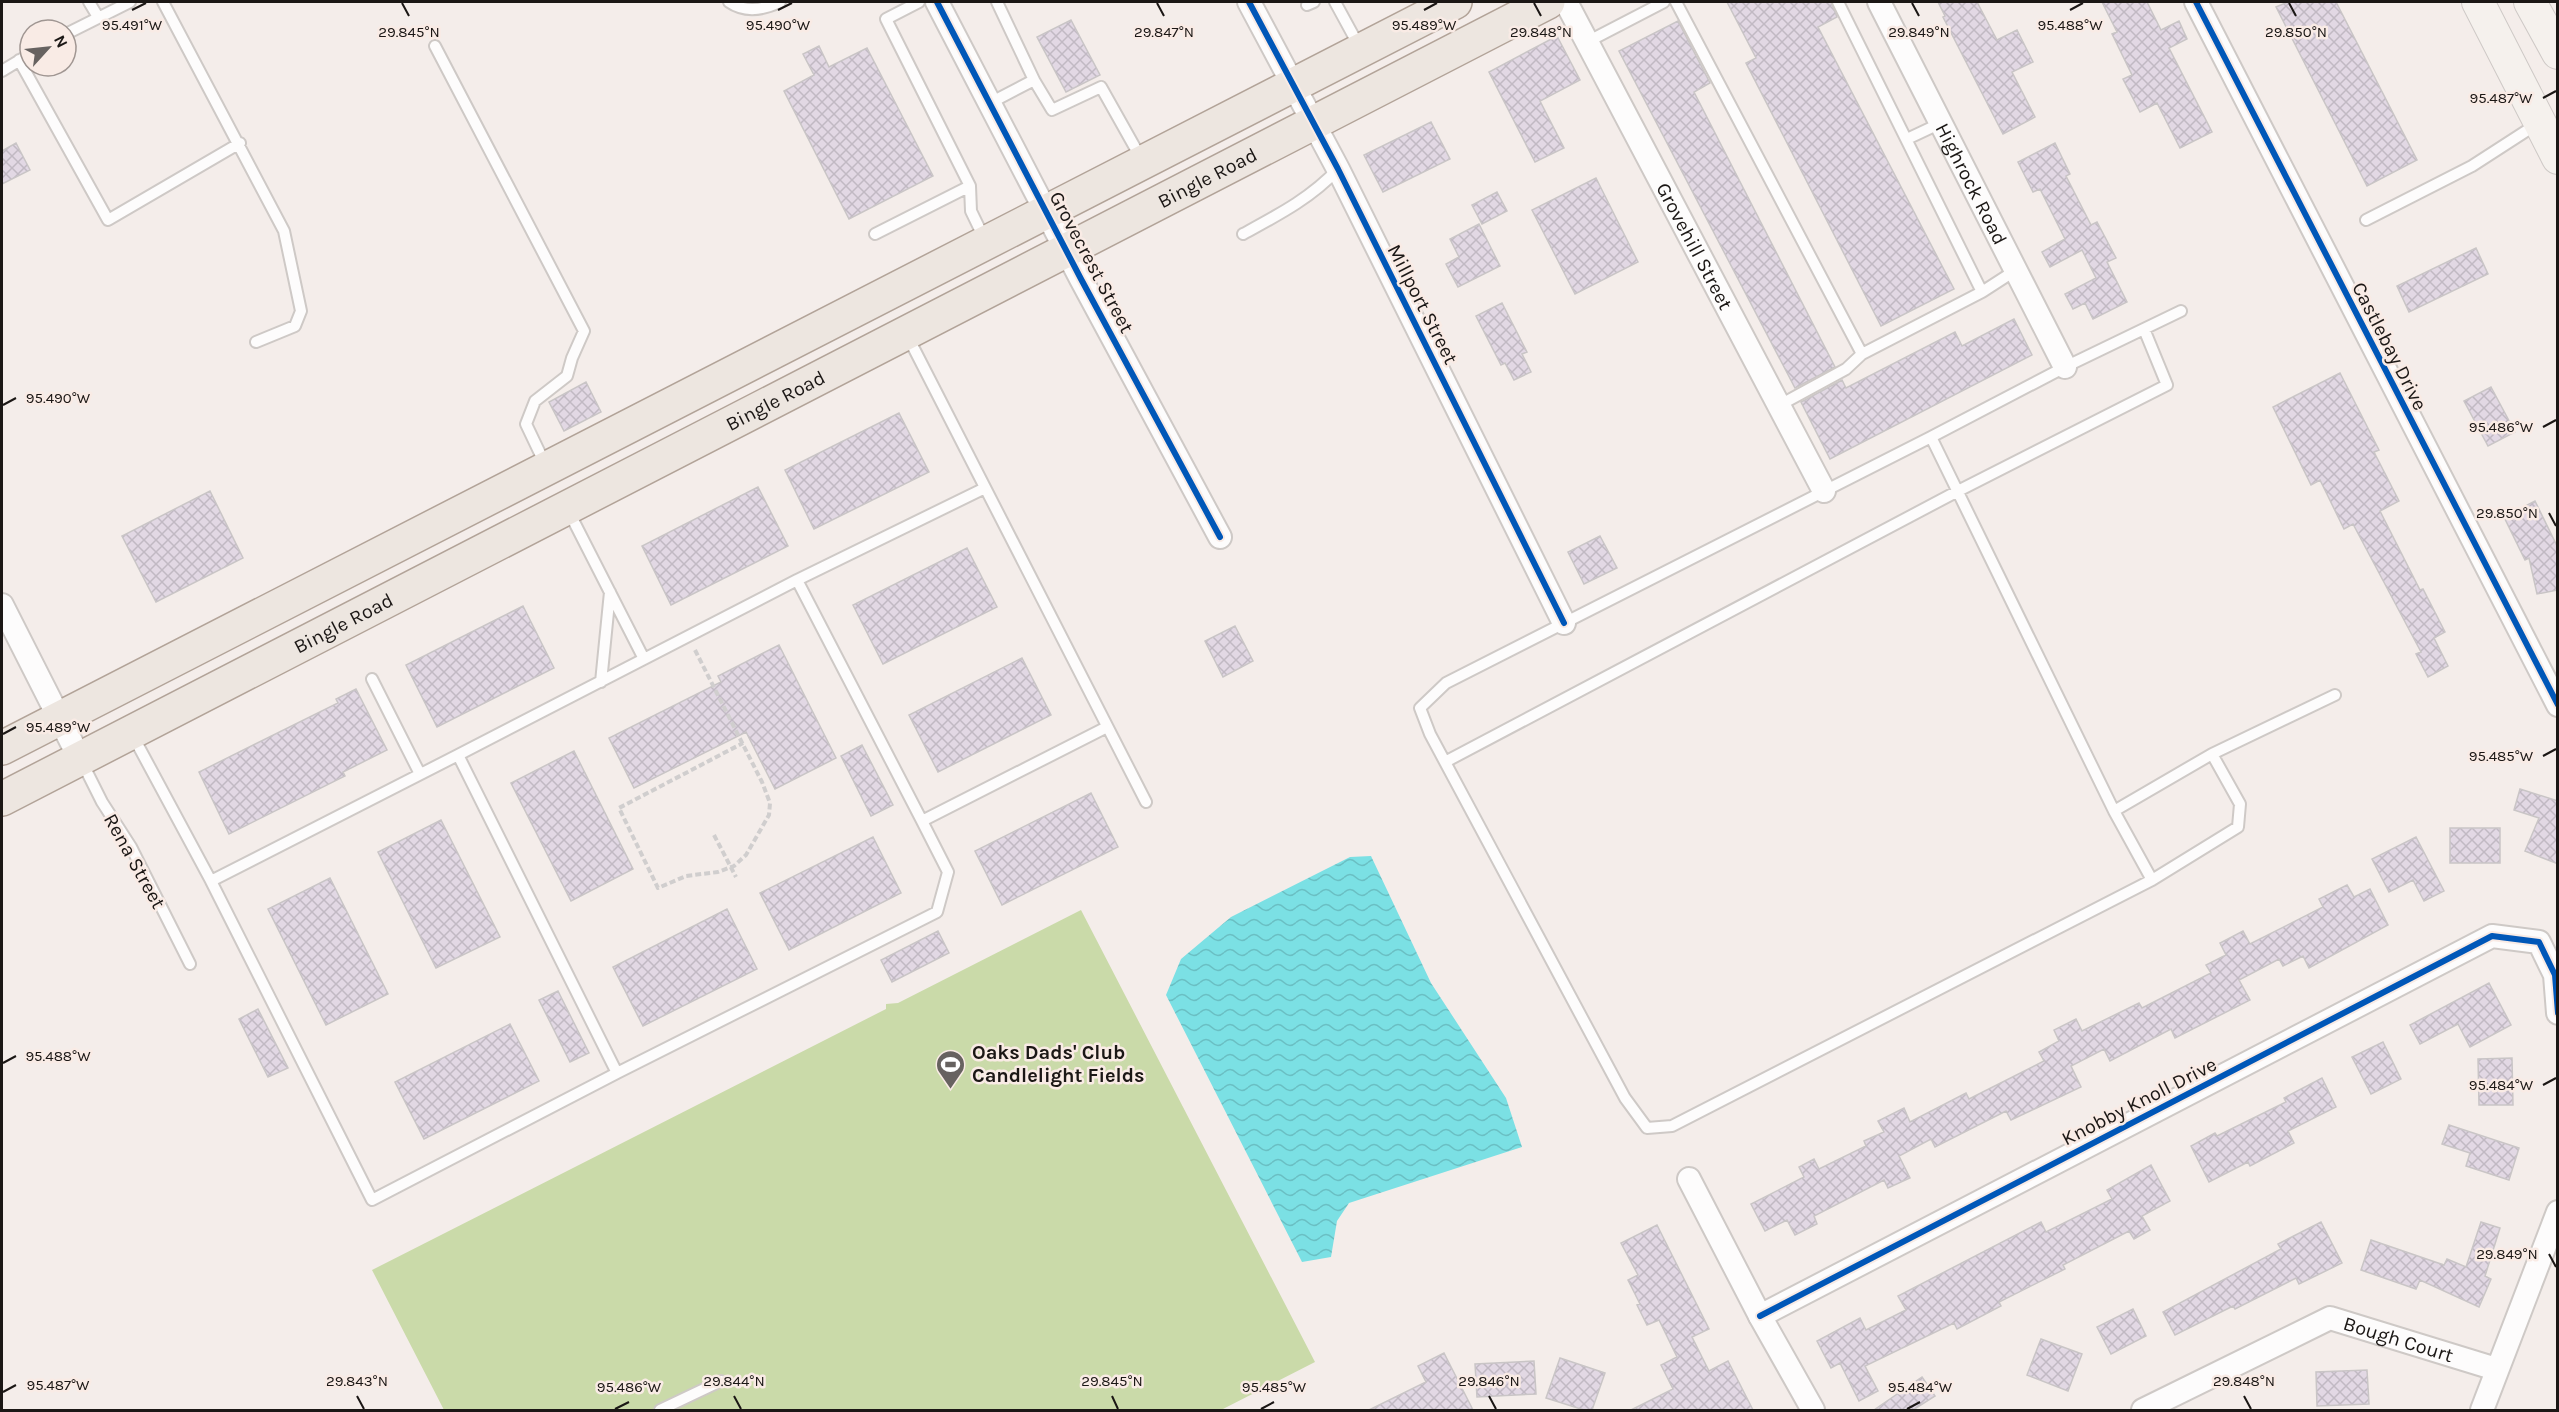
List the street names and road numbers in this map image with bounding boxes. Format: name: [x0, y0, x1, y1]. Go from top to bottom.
street label: Highrock Road: [1931, 119, 2012, 249]
street label: Bingle Road: [1154, 143, 1261, 213]
street label: Grovehill Street: [1651, 179, 1737, 314]
street label: Grovecrest Street: [1045, 188, 1139, 337]
street label: Millport Street: [1383, 241, 1463, 368]
street label: Castlebay Drive: [2347, 278, 2432, 414]
street label: Bingle Road: [722, 366, 829, 436]
street label: Bingle Road: [290, 588, 397, 659]
street label: Rena Street: [99, 810, 170, 913]
street label: Knobby Knoll Drive: [2058, 1052, 2221, 1150]
street label: Bough Court: [2341, 1312, 2456, 1367]

